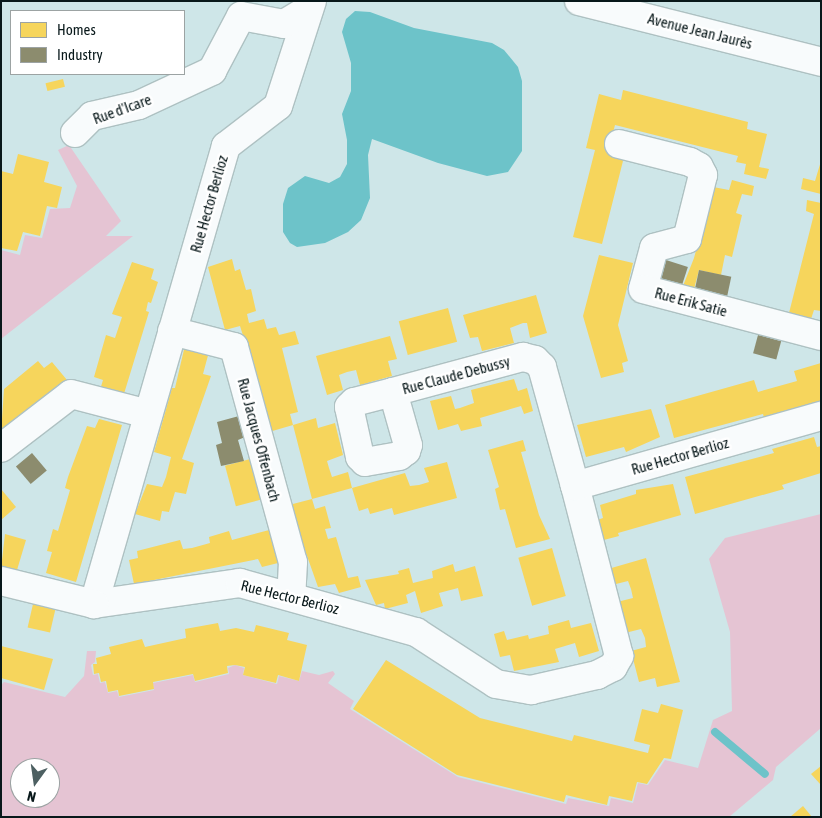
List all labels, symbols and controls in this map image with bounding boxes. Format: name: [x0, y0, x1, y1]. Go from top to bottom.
street label: Avenue Jean Jaurès: [646, 9, 754, 53]
legend: [10, 10, 185, 75]
text: Homes: [57, 21, 96, 38]
text: Industry: [57, 46, 103, 63]
street label: Rue d'Icare: [90, 90, 154, 128]
street label: Rue Hector Berlioz: [187, 153, 231, 255]
street label: Rue Erik Satie: [653, 284, 729, 320]
street label: Rue Claude Debussy: [400, 352, 512, 398]
street label: Rue Jacques Offenbach: [234, 376, 284, 504]
street label: Rue Hector Berlioz: [629, 434, 731, 478]
street label: Rue Hector Berlioz: [239, 576, 341, 618]
north arrow: [10, 758, 60, 808]
text: N: [26, 788, 38, 805]

